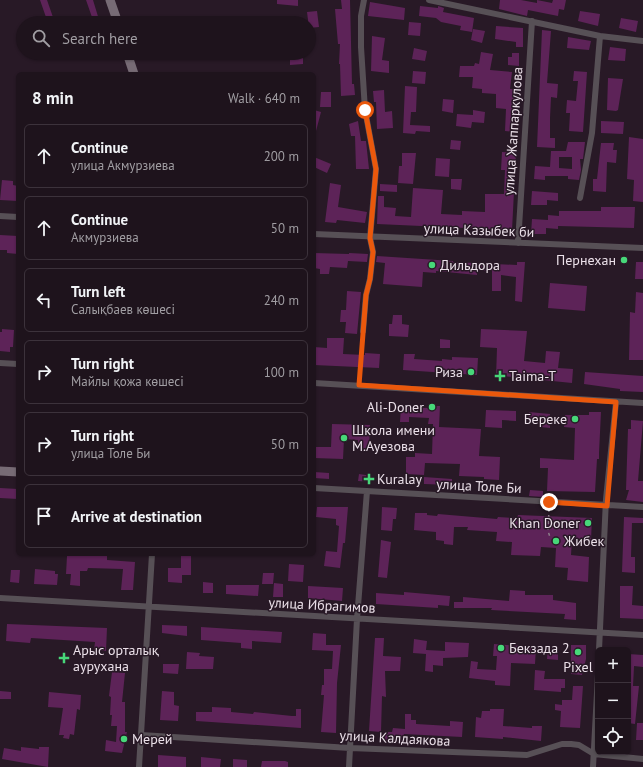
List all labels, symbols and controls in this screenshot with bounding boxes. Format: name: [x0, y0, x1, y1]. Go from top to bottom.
search box: [16, 16, 316, 60]
icon: search: [30, 27, 52, 49]
text: Search here: [62, 29, 138, 48]
street label: улица Жаппаркулова: [500, 66, 526, 196]
text: 8 min: [32, 87, 73, 109]
text: Walk · 640 m: [228, 90, 300, 107]
route start: [356, 101, 374, 119]
text: Continue: [71, 138, 128, 157]
icon: ahead: [33, 145, 55, 167]
text: 200 m: [264, 148, 299, 165]
text: улица Акмурзиева: [71, 157, 175, 174]
text: Continue: [71, 210, 128, 229]
icon: ahead: [33, 217, 55, 239]
street label: улица Казыбек би: [423, 219, 535, 241]
text: 50 m: [271, 220, 299, 237]
text: Акмурзиева: [71, 229, 139, 246]
place label: Пернехан: [556, 251, 616, 269]
marker: Пернехан: [619, 255, 629, 265]
place label: Дильдора: [440, 256, 500, 274]
marker: Дильдора: [427, 260, 437, 270]
text: Turn left: [71, 282, 125, 301]
icon: left: [33, 289, 55, 311]
text: 240 m: [264, 292, 299, 309]
text: Салықбаев көшесі: [71, 301, 175, 318]
text: Turn right: [71, 354, 134, 373]
icon: right: [33, 361, 55, 383]
place label: Риза: [435, 363, 463, 381]
text: 100 m: [264, 364, 299, 381]
marker: Риза: [466, 367, 476, 377]
place label: Taima-T: [509, 367, 556, 385]
marker: Taima-T: [494, 370, 506, 382]
text: Майлы қожа көшесі: [71, 373, 184, 390]
place label: Ali-Doner: [367, 398, 424, 416]
marker: Ali-Doner: [427, 402, 437, 412]
place label: Береке: [524, 410, 567, 428]
marker: Береке: [570, 414, 580, 424]
place label: Школа имени М.Ауезова: [352, 421, 435, 455]
text: Turn right: [71, 426, 134, 445]
icon: right: [33, 433, 55, 455]
marker: Школа имени М.Ауезова: [339, 433, 349, 443]
text: 50 m: [271, 436, 299, 453]
text: улица Толе Би: [71, 445, 150, 462]
place label: Kuralay: [377, 470, 422, 488]
marker: Kuralay: [364, 474, 374, 484]
street label: улица Толе Би: [436, 475, 522, 497]
route end: [540, 493, 558, 511]
icon: arrive: [33, 505, 55, 527]
text: Arrive at destination: [71, 507, 202, 526]
place label: Khan Doner: [509, 514, 580, 532]
marker: Khan Doner: [583, 518, 593, 528]
place label: Жибек: [563, 532, 605, 550]
marker: Жибек: [551, 536, 561, 546]
street label: улица Ибрагимов: [268, 593, 376, 617]
place label: Бекзада 2: [509, 639, 570, 657]
place label: Арыс орталық аурухана: [73, 641, 159, 675]
marker: Бекзада 2: [496, 643, 506, 653]
marker: Pixel: [573, 647, 583, 657]
map controls: [595, 647, 631, 755]
button: +: [595, 647, 631, 683]
marker: Арыс орталық аурухана: [58, 652, 70, 664]
place label: Pixel: [563, 658, 593, 676]
button: −: [595, 683, 631, 719]
button: locate: [595, 719, 631, 755]
street label: улица Калдаякова: [339, 726, 451, 750]
place label: Мерей: [132, 730, 173, 748]
marker: Мерей: [119, 734, 129, 744]

